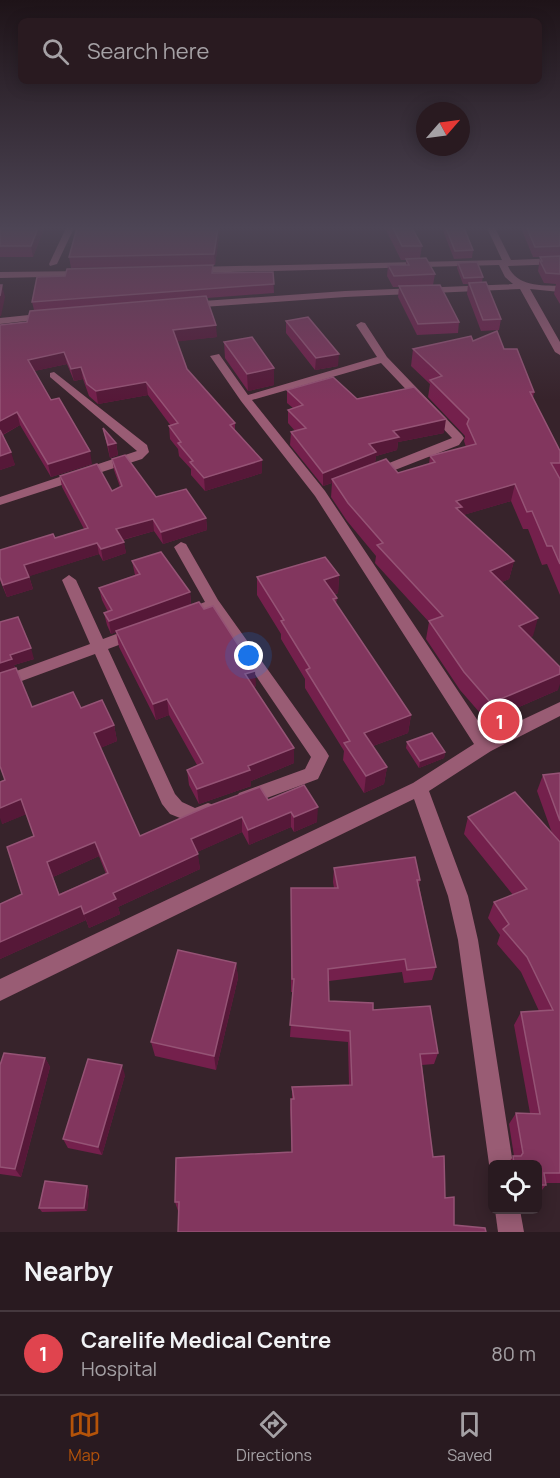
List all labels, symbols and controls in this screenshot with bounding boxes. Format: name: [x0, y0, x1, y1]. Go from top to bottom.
search box: [18, 18, 542, 84]
icon: search: [39, 35, 72, 68]
text: Search here: [87, 36, 209, 66]
north arrow: [416, 102, 470, 156]
your location: [234, 641, 263, 670]
pin: 1: [480, 698, 520, 744]
map controls: [488, 1160, 542, 1214]
button: locate: [488, 1160, 542, 1214]
text: Nearby: [24, 1253, 113, 1289]
text: Carelife Medical Centre: [81, 1325, 331, 1355]
text: 1: [39, 1340, 48, 1367]
text: 80 m: [491, 1340, 536, 1367]
text: Hospital: [81, 1355, 157, 1382]
tab: Map: [68, 1408, 101, 1466]
tab: Directions: [236, 1408, 312, 1466]
tab: Saved: [447, 1408, 492, 1466]

